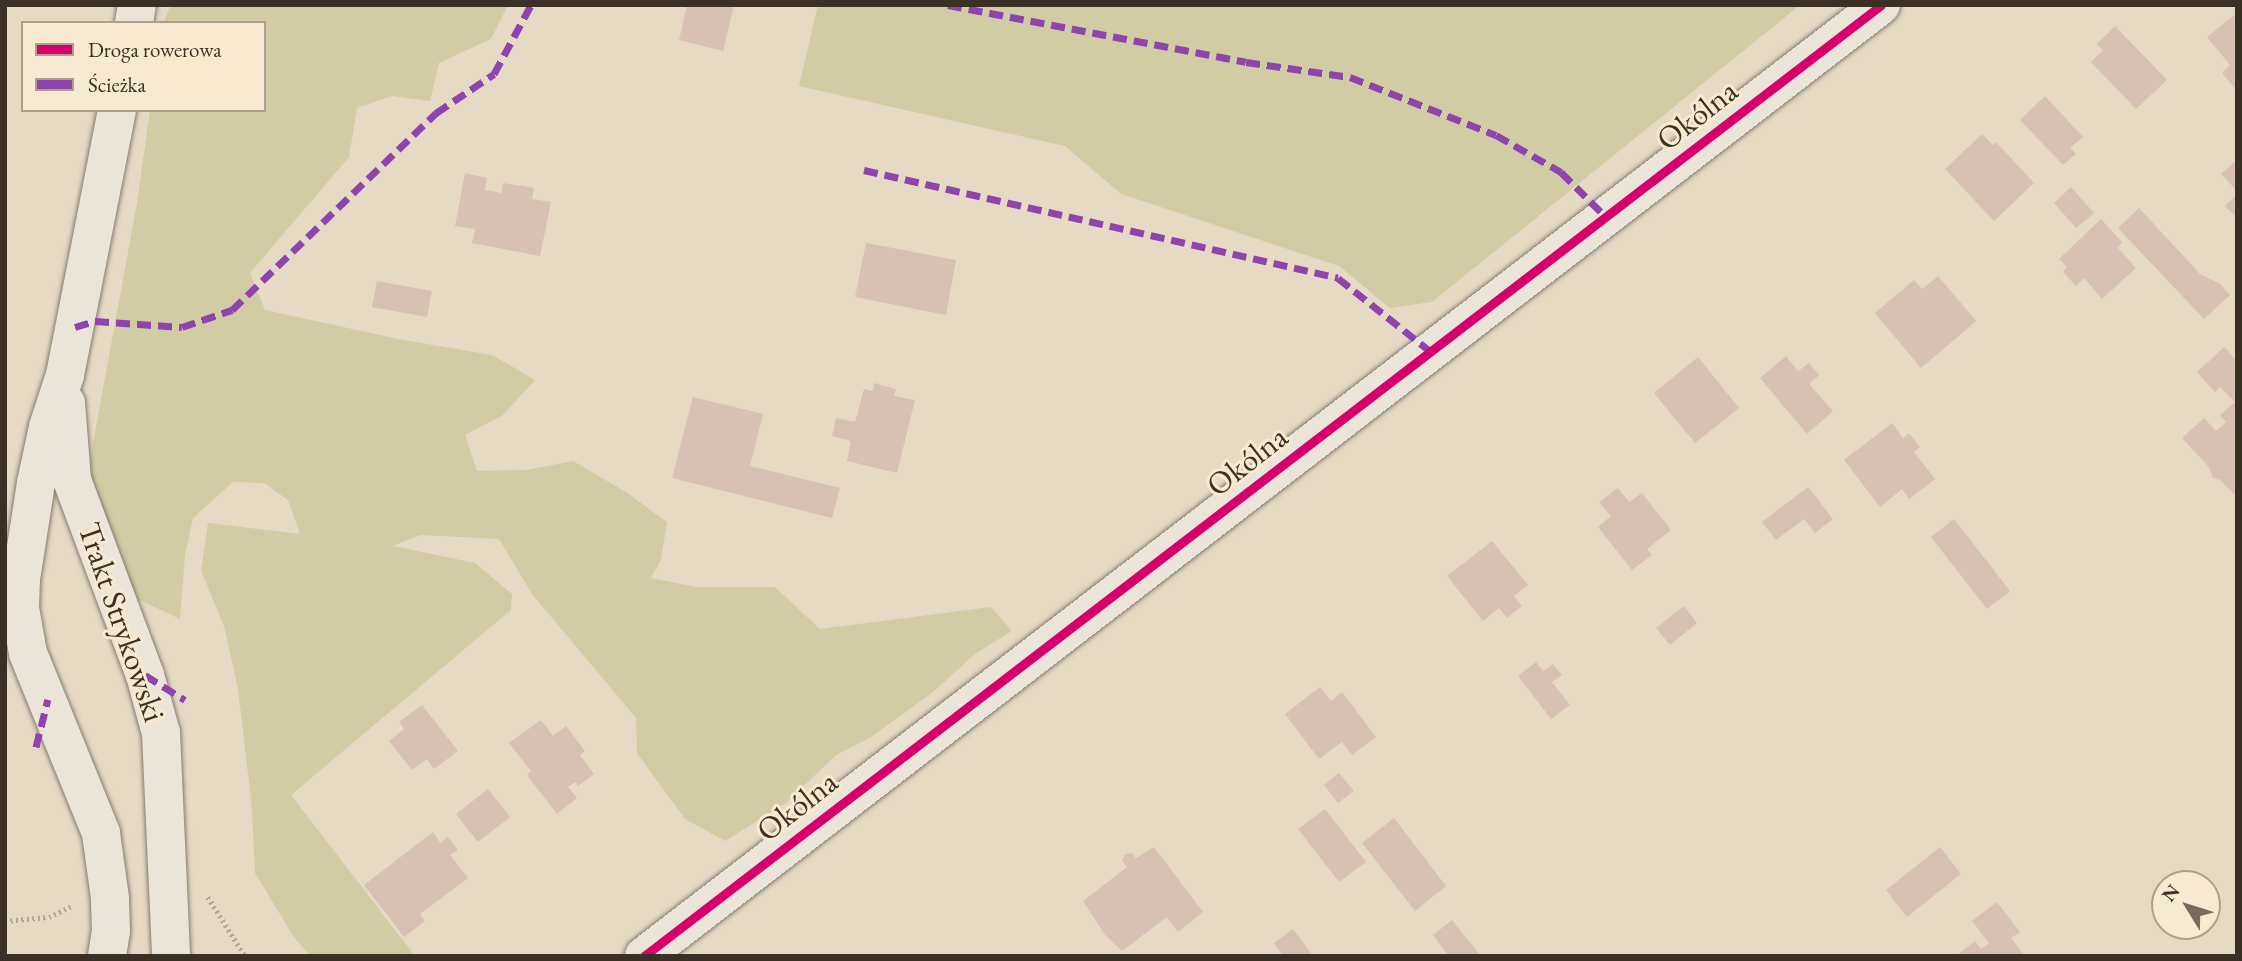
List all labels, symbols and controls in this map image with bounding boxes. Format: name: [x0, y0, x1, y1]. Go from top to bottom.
legend: [21, 21, 266, 112]
text: Droga rowerowa: [88, 36, 222, 63]
text: Ścieżka: [88, 71, 146, 98]
street label: Okólna: [1649, 72, 1745, 158]
street label: Okólna: [1199, 418, 1295, 504]
street label: Trakt Strykowski: [70, 517, 174, 727]
street label: Okólna: [749, 763, 845, 849]
north arrow: [2151, 870, 2221, 940]
text: N: [2156, 879, 2185, 907]

